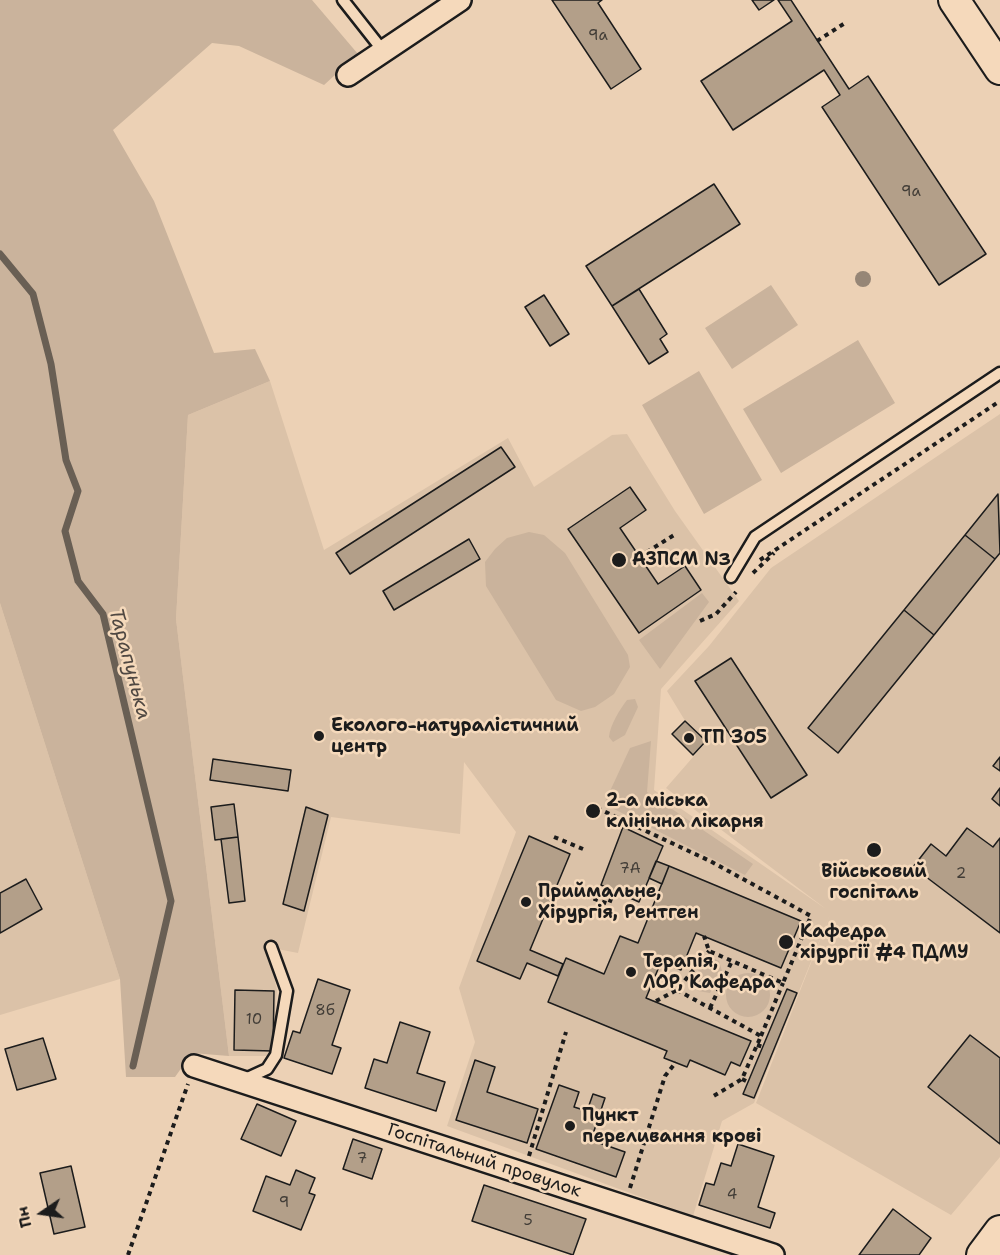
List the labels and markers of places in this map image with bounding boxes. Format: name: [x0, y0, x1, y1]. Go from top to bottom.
place label: АЗПСМ N3: [632, 549, 731, 571]
marker: АЗПСМ N3: [610, 551, 628, 569]
place label: Еколого-натуралістичний центр: [331, 715, 579, 758]
place label: ТП 305: [701, 727, 767, 749]
marker: Еколого-натуралістичний центр: [312, 729, 326, 743]
marker: ТП 305: [682, 731, 696, 745]
place label: 2-а міська клінічна лікарня: [606, 790, 764, 832]
marker: 2-а міська клінічна лікарня: [584, 802, 602, 820]
marker: Військовий госпіталь: [865, 841, 883, 859]
place label: Військовий госпіталь: [821, 861, 927, 904]
place label: Приймальне, Хірургія, Рентген: [538, 881, 699, 924]
marker: Приймальне, Хірургія, Рентген: [519, 895, 533, 909]
place label: Кафедра хірургії #4 ПДМУ: [800, 921, 969, 964]
marker: Кафедра хірургії #4 ПДМУ: [777, 933, 795, 951]
place label: Терапія, ЛОР, Кафедра: [643, 951, 775, 994]
marker: Терапія, ЛОР, Кафедра: [624, 965, 638, 979]
place label: Пункт переливання крові: [582, 1105, 762, 1148]
marker: Пункт переливання крові: [563, 1119, 577, 1133]

